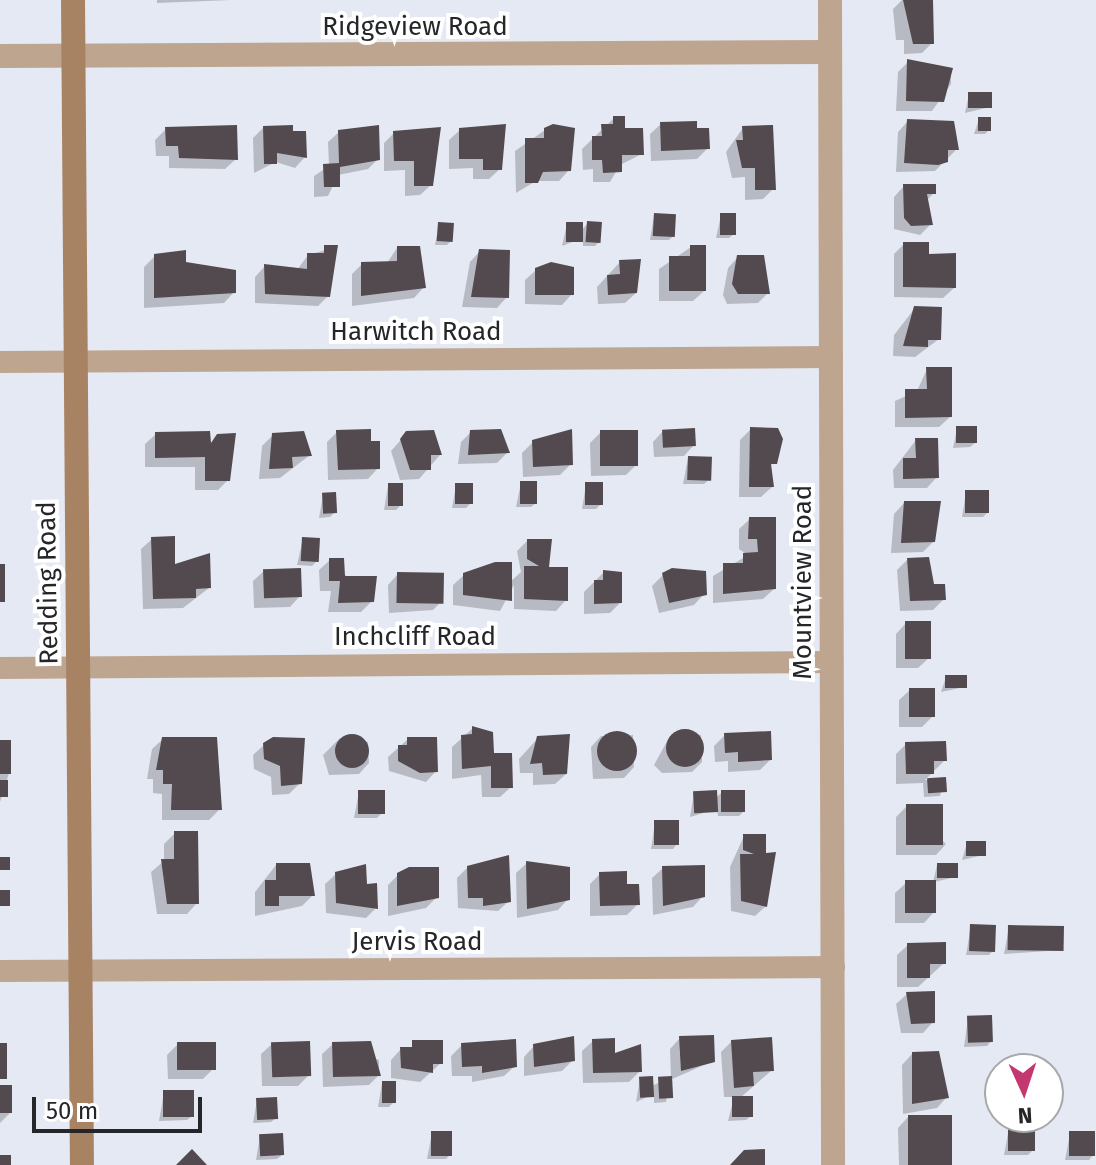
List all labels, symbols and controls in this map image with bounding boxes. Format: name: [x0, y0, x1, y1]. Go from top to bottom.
street label: Ridgeview Road: [322, 11, 508, 43]
street label: Harwitch Road: [330, 316, 502, 348]
street label: Mountview Road: [787, 485, 819, 679]
street label: Redding Road: [31, 501, 65, 665]
street label: Inchcliff Road: [334, 621, 496, 653]
street label: Jervis Road: [351, 926, 483, 958]
north arrow: [984, 1053, 1064, 1133]
scale bar: [36, 1081, 206, 1131]
text: 50 m: [46, 1097, 98, 1125]
text: N: [1017, 1102, 1033, 1129]

